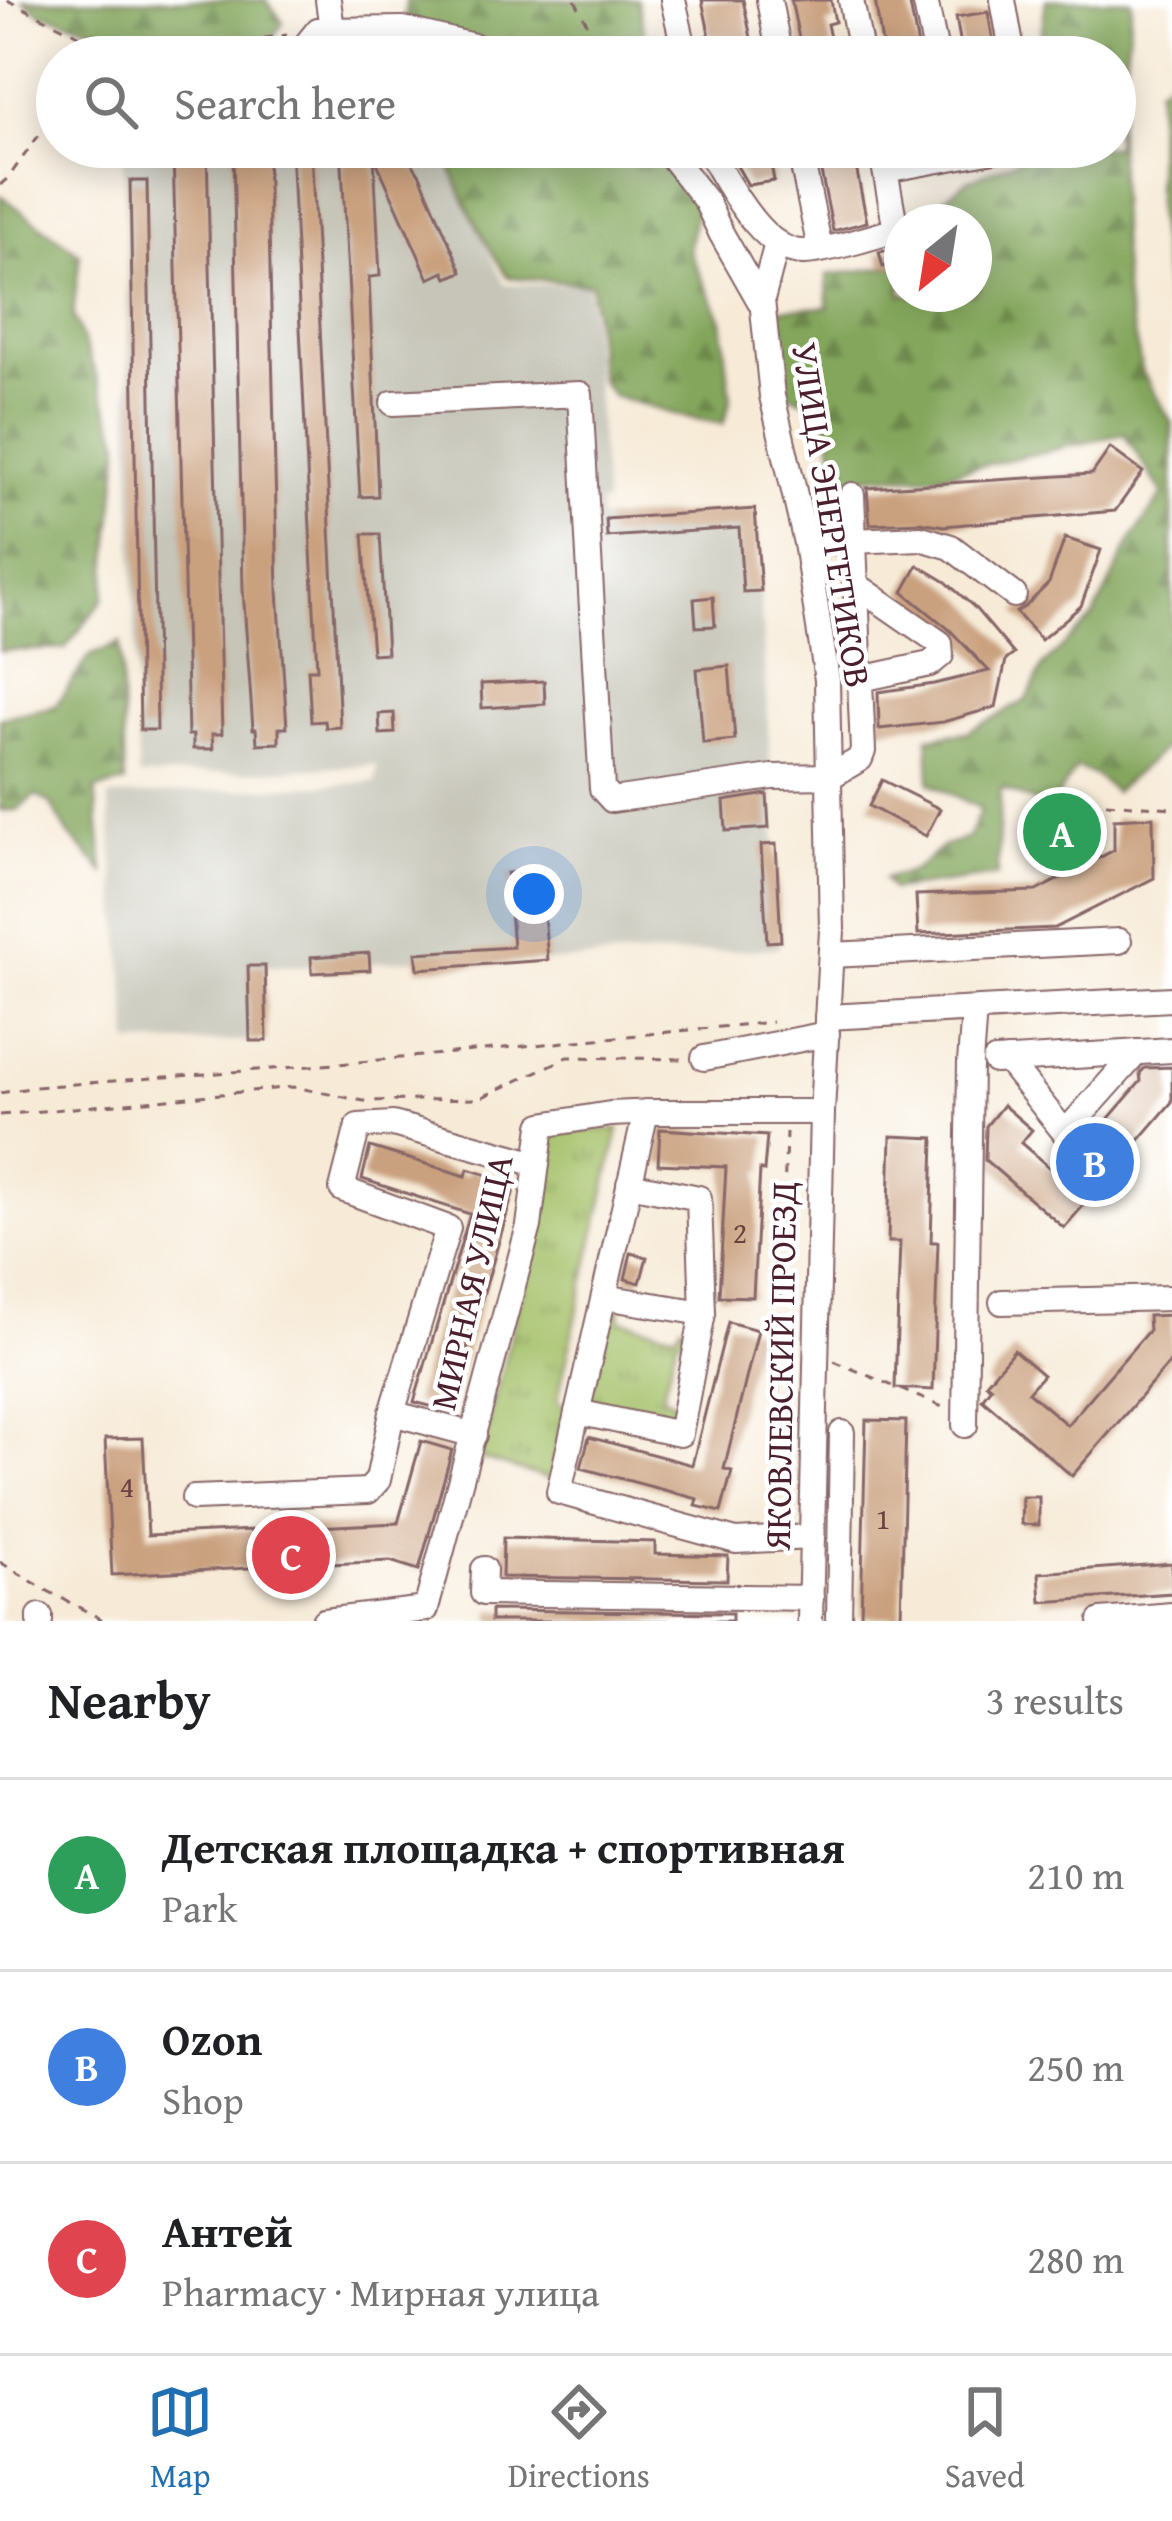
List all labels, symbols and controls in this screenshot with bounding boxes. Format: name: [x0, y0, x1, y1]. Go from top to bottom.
search box: [36, 36, 1136, 168]
icon: search: [78, 69, 144, 135]
text: Search here: [174, 70, 396, 135]
north arrow: [884, 204, 992, 312]
street label: УЛИЦА ЭНЕРГЕТИКОВ: [779, 339, 886, 691]
pin: A: [1023, 787, 1101, 877]
your location: [504, 864, 564, 924]
pin: B: [1056, 1117, 1134, 1207]
street label: МИРНАЯ УЛИЦА: [415, 1149, 526, 1415]
street label: ЯКОВЛЕВСКИЙ ПРОЕЗД: [750, 1181, 809, 1552]
house number: 2: [733, 1210, 747, 1254]
house number: 4: [120, 1464, 134, 1508]
house number: 1: [876, 1496, 890, 1540]
pin: C: [252, 1510, 330, 1600]
text: Nearby: [48, 1662, 211, 1737]
text: 3 results: [986, 1671, 1124, 1728]
text: Детская площадка + спортивная: [162, 1814, 845, 1879]
text: A: [75, 1846, 99, 1903]
text: 210 m: [1027, 1846, 1124, 1903]
text: Park: [162, 1879, 237, 1936]
text: Ozon: [162, 2006, 262, 2071]
text: B: [75, 2038, 99, 2095]
text: 250 m: [1027, 2038, 1124, 2095]
text: Shop: [162, 2071, 244, 2128]
text: Антей: [162, 2198, 293, 2263]
text: C: [76, 2230, 98, 2287]
text: 280 m: [1027, 2230, 1124, 2287]
text: Pharmacy · Мирная улица: [162, 2263, 600, 2320]
tab: Map: [147, 2379, 213, 2499]
tab: Directions: [508, 2379, 650, 2499]
tab: Saved: [945, 2379, 1025, 2499]

